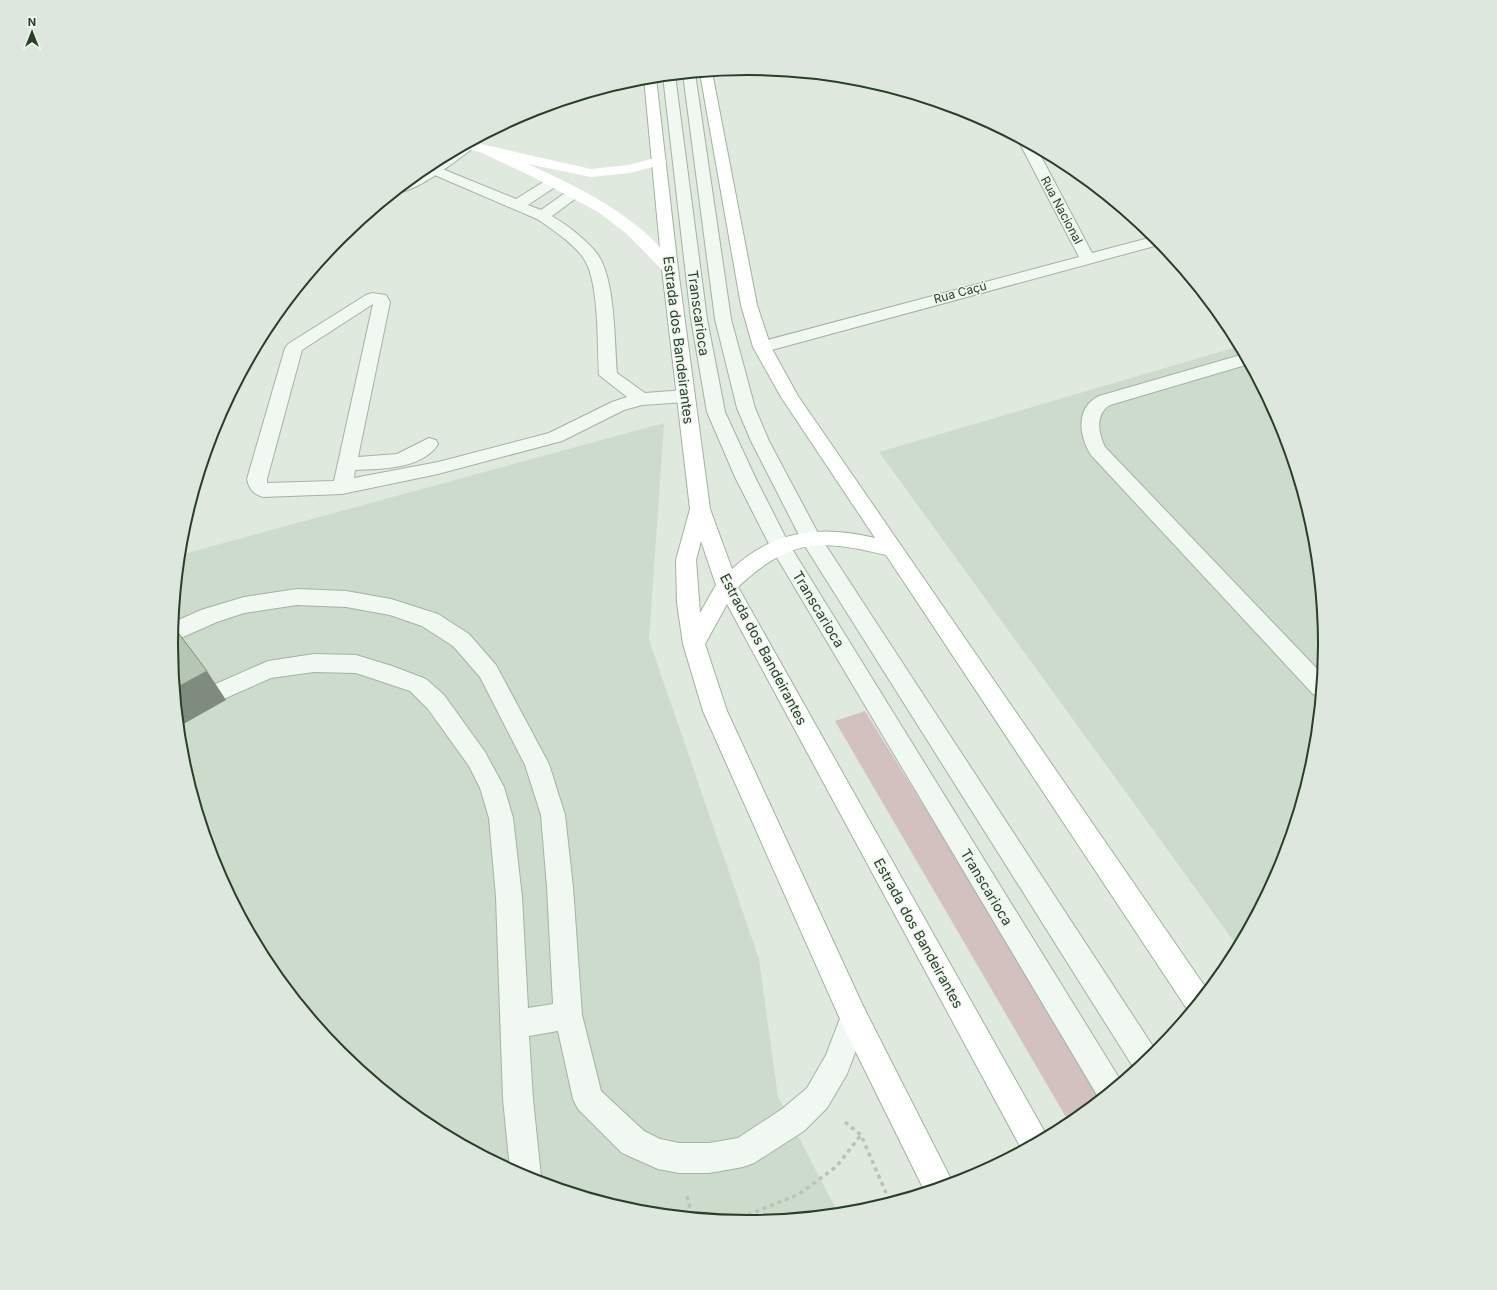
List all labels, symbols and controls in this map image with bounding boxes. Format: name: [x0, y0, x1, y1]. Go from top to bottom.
north arrow: [12, 12, 52, 52]
text: N: [28, 15, 36, 29]
street label: Rua Nacional: [1038, 174, 1086, 246]
street label: Estrada dos Bandeirantes: [660, 255, 698, 425]
street label: Transcarioca: [685, 269, 713, 357]
street label: Rua Caçú: [932, 278, 988, 306]
street label: Transcarioca: [789, 568, 849, 650]
street label: Estrada dos Bandeirantes: [717, 570, 811, 728]
street label: Transcarioca: [957, 846, 1017, 928]
street label: Estrada dos Bandeirantes: [871, 855, 967, 1011]

